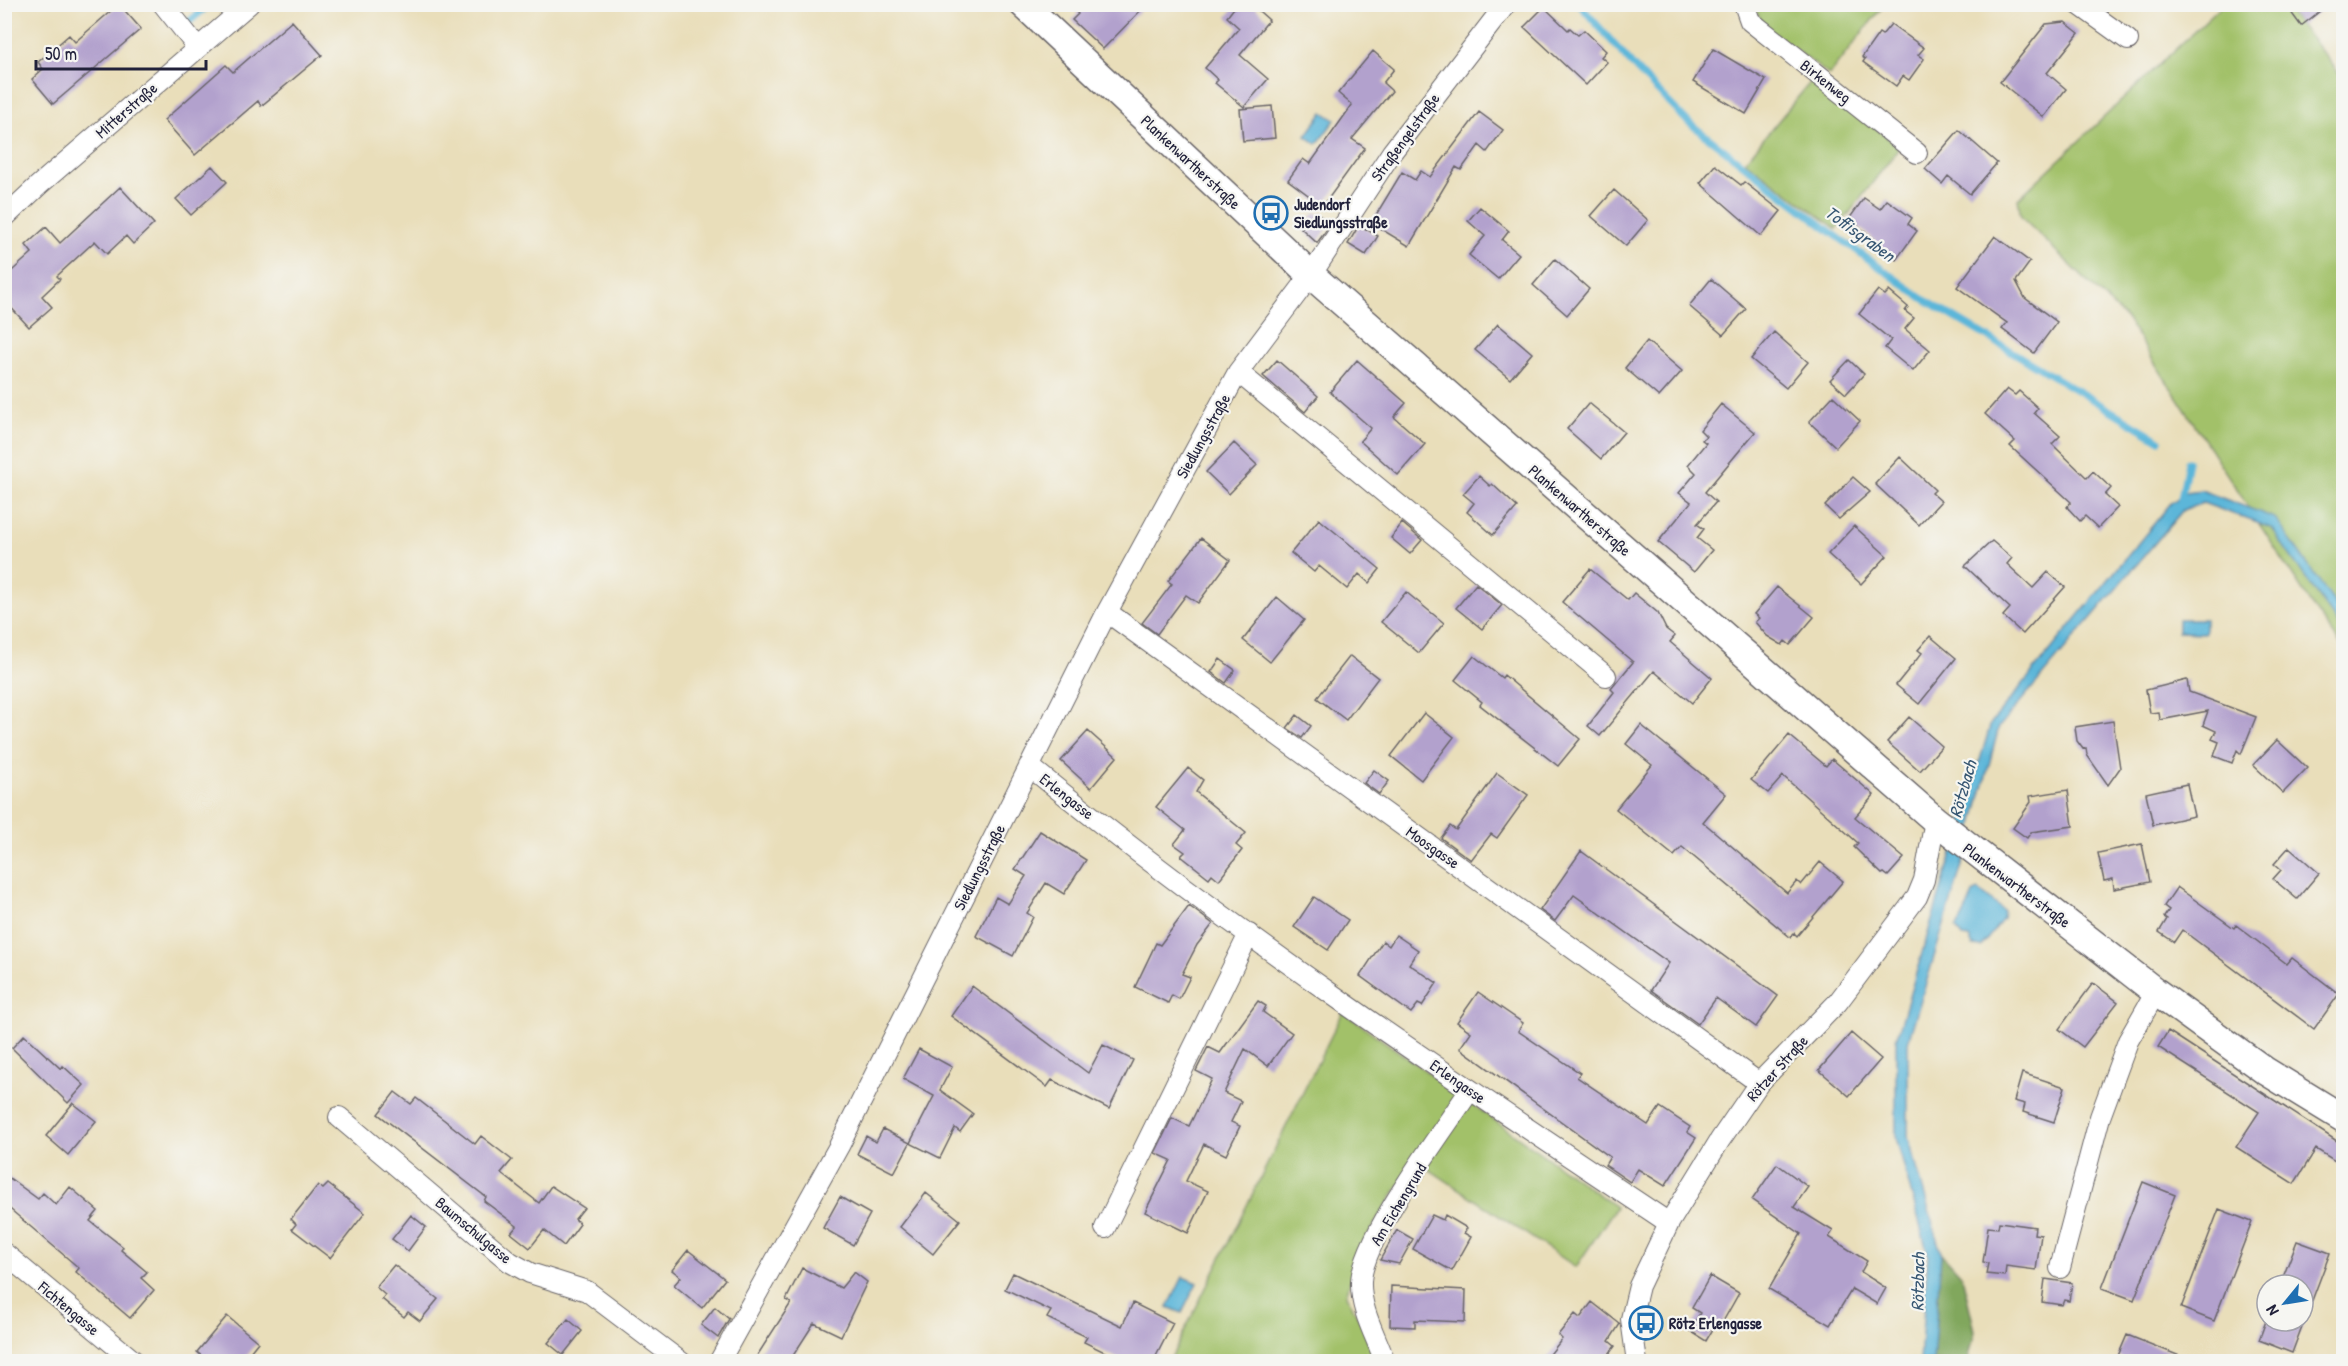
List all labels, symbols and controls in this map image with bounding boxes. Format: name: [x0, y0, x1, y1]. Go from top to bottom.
scale bar: [36, 33, 206, 71]
text: 50 m: [45, 41, 77, 66]
street label: Birkenweg: [1796, 54, 1856, 108]
street label: Mitterstraße: [90, 76, 162, 143]
street label: Straßengelstraße: [1366, 88, 1445, 186]
street label: Plankenwartherstraße: [1136, 110, 1246, 215]
place label: Judendorf Siedlungsstraße: [1294, 193, 1388, 234]
bus stop icon: Judendorf Siedlungsstraße: [1253, 195, 1289, 231]
water label: Toffisgraben: [1820, 200, 1902, 269]
street label: Siedlungsstraße: [1171, 389, 1236, 482]
street label: Plankenwartherstraße: [1524, 459, 1636, 561]
water label: Rötzbach: [1942, 756, 1983, 820]
street label: Erlengasse: [1035, 768, 1099, 825]
street label: Siedlungsstraße: [948, 820, 1010, 914]
street label: Moosgasse: [1402, 821, 1465, 874]
street label: Plankenwartherstraße: [1959, 837, 2076, 933]
street label: Rötzer Straße: [1741, 1030, 1813, 1106]
street label: Erlengasse: [1426, 1054, 1491, 1108]
street label: Am Eichengrund: [1365, 1159, 1431, 1249]
street label: Baumschulgasse: [431, 1192, 517, 1269]
water label: Rötzbach: [1904, 1251, 1931, 1311]
north arrow: [2255, 1273, 2315, 1333]
street label: Fichtengasse: [33, 1275, 105, 1341]
text: N: [2260, 1301, 2284, 1320]
bus stop icon: Rötz Erlengasse: [1628, 1305, 1664, 1341]
place label: Rötz Erlengasse: [1669, 1312, 1763, 1335]

